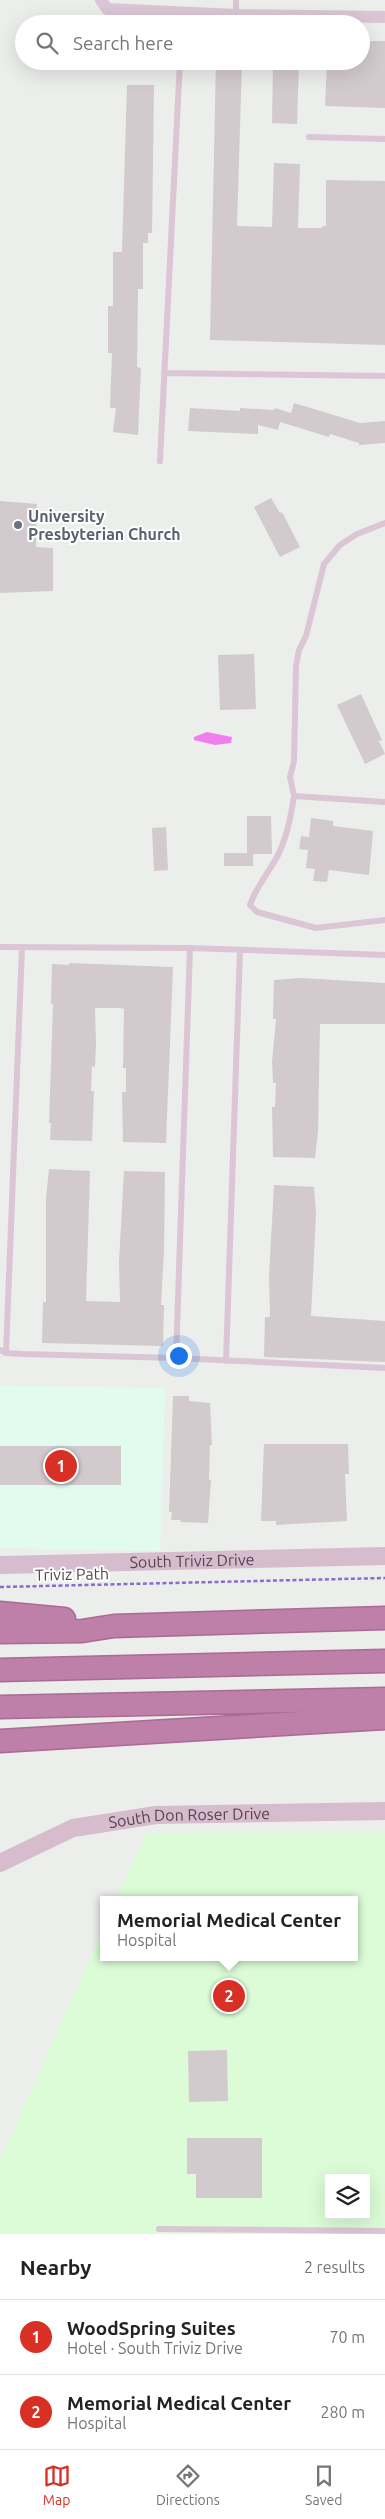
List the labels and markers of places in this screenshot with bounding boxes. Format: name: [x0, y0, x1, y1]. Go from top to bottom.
place label: University Presbyterian Church: [28, 507, 181, 543]
marker: University Presbyterian Church: [12, 519, 24, 531]
pin: 1: [45, 1447, 77, 1485]
pin: 2: [213, 1977, 245, 2015]

